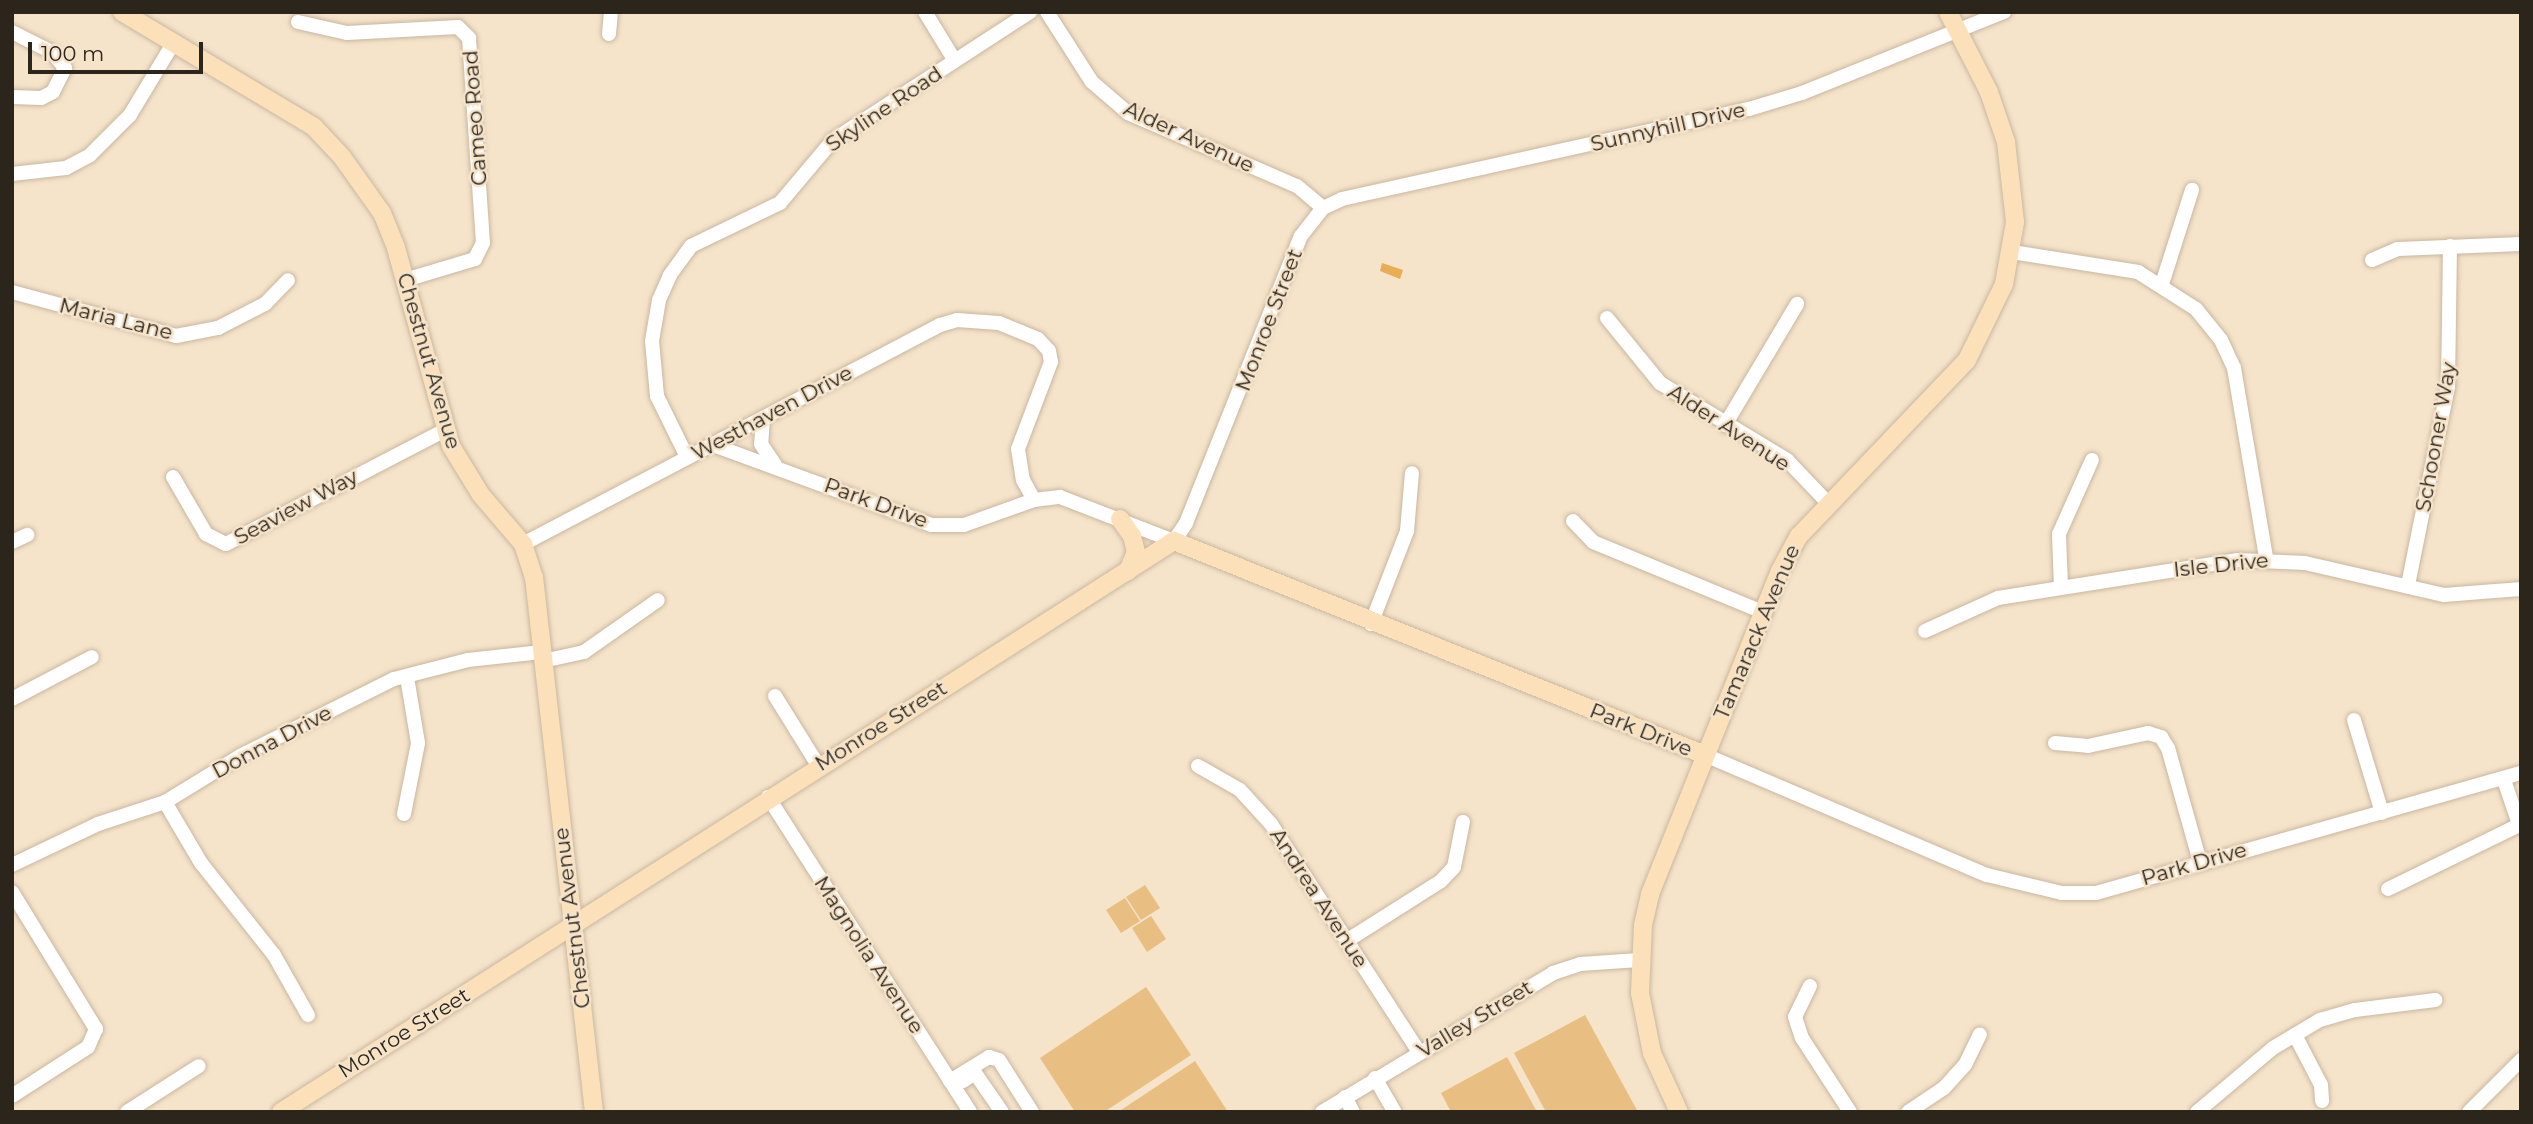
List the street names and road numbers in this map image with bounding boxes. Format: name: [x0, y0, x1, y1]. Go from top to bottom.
street label: Cameo Road: [458, 49, 492, 187]
street label: Skyline Road: [821, 61, 947, 157]
street label: Alder Avenue: [1120, 96, 1258, 178]
street label: Sunnyhill Drive: [1588, 97, 1748, 157]
street label: Monroe Street: [1230, 245, 1308, 395]
street label: Chestnut Avenue: [392, 270, 466, 452]
street label: Maria Lane: [57, 293, 175, 345]
street label: Westhaven Drive: [687, 360, 857, 466]
street label: Schooner Way: [2410, 360, 2462, 514]
street label: Alder Avenue: [1663, 379, 1795, 477]
street label: Seaview Way: [230, 464, 362, 550]
street label: Park Drive: [821, 473, 931, 533]
street label: Tamarack Avenue: [1709, 541, 1805, 723]
street label: Isle Drive: [2172, 547, 2270, 583]
street label: Monroe Street: [811, 675, 951, 777]
street label: Park Drive: [1586, 698, 1696, 762]
street label: Donna Drive: [208, 700, 336, 784]
street label: Andrea Avenue: [1265, 824, 1373, 972]
street label: Chestnut Avenue: [548, 826, 596, 1010]
street label: Park Drive: [2138, 837, 2250, 891]
street label: Magnolia Avenue: [809, 872, 929, 1038]
street label: Valley Street: [1413, 975, 1537, 1063]
street label: Monroe Street: [334, 982, 474, 1084]

